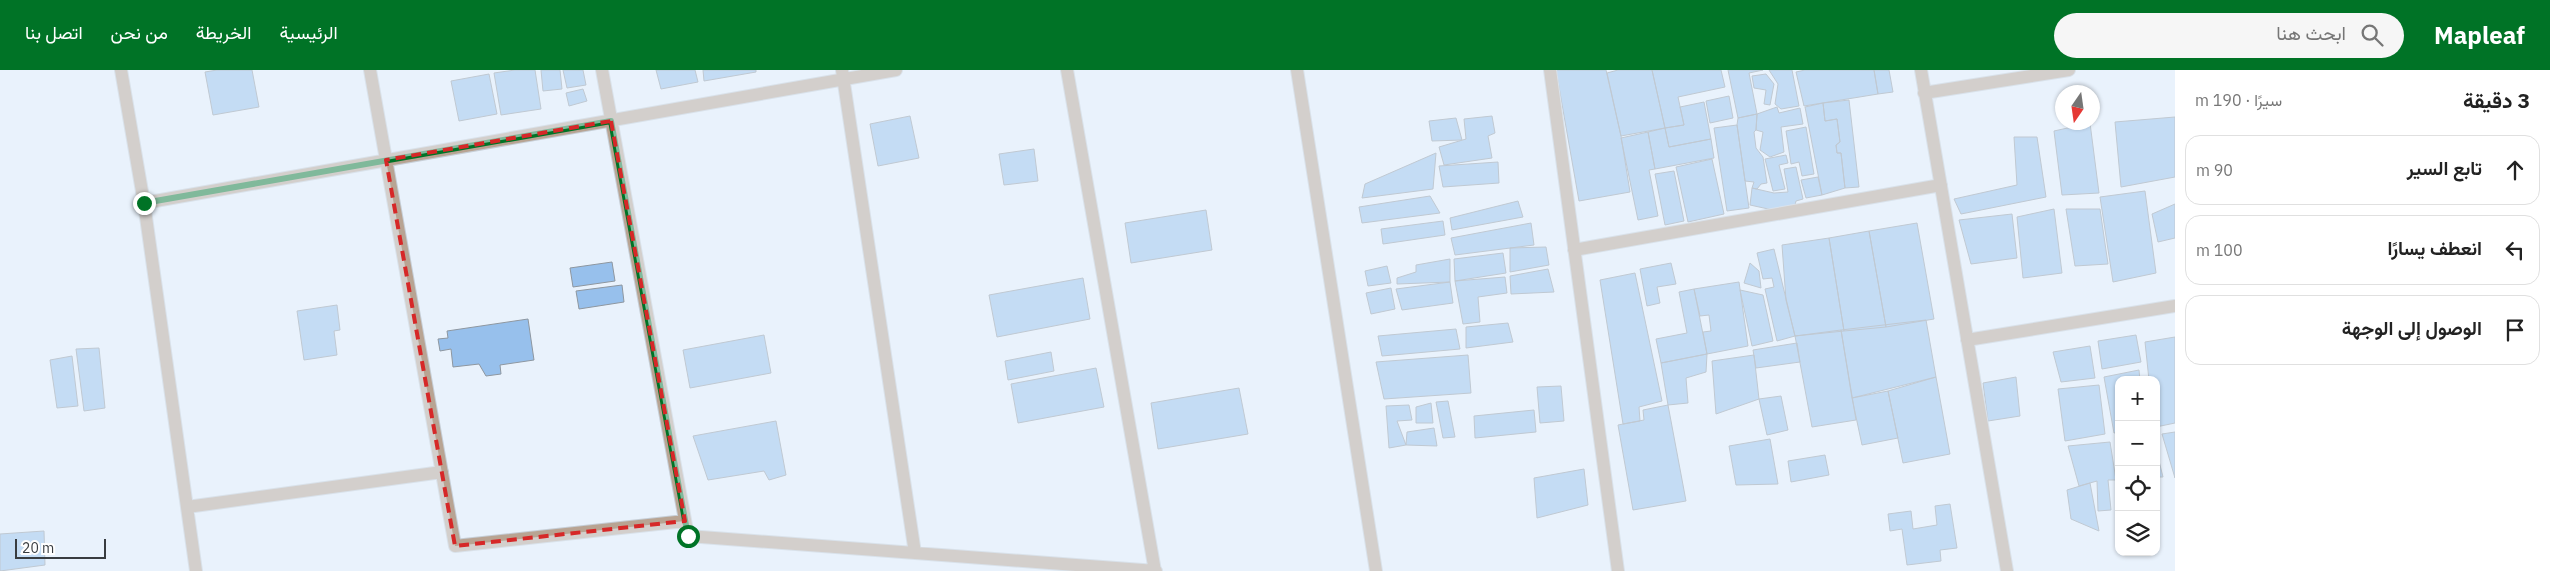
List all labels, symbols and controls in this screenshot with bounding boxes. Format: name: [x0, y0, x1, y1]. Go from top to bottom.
search box: [2054, 13, 2404, 58]
text: Mapleaf: [2434, 19, 2525, 51]
text: اتصل بنا: [25, 21, 83, 44]
text: من نحن: [111, 21, 168, 44]
text: الخريطة: [196, 21, 251, 44]
text: الرئيسية: [279, 21, 338, 44]
text: ابحث هنا: [2276, 21, 2346, 45]
icon: search: [2358, 21, 2386, 49]
north arrow: [2055, 85, 2100, 130]
text: 3 دقيقة: [2463, 86, 2530, 114]
text: سيرًا · 190 m: [2195, 90, 2282, 110]
text: تابع السير: [2407, 156, 2482, 180]
icon: ahead: [2501, 156, 2529, 184]
text: 90 m: [2196, 160, 2233, 180]
route end: [133, 192, 156, 215]
text: انعطف يسارًا: [2388, 236, 2482, 260]
icon: left: [2501, 236, 2529, 264]
text: 100 m: [2196, 240, 2243, 260]
text: الوصول إلى الوجهة: [2342, 316, 2482, 340]
icon: arrive: [2501, 316, 2529, 344]
map controls: [2115, 376, 2160, 556]
button: +: [2115, 376, 2160, 421]
button: −: [2115, 421, 2160, 466]
button: locate: [2115, 466, 2160, 511]
button: layers: [2115, 511, 2160, 556]
route start: [677, 525, 700, 548]
scale bar: [15, 536, 106, 559]
text: 20 m: [22, 539, 54, 557]

